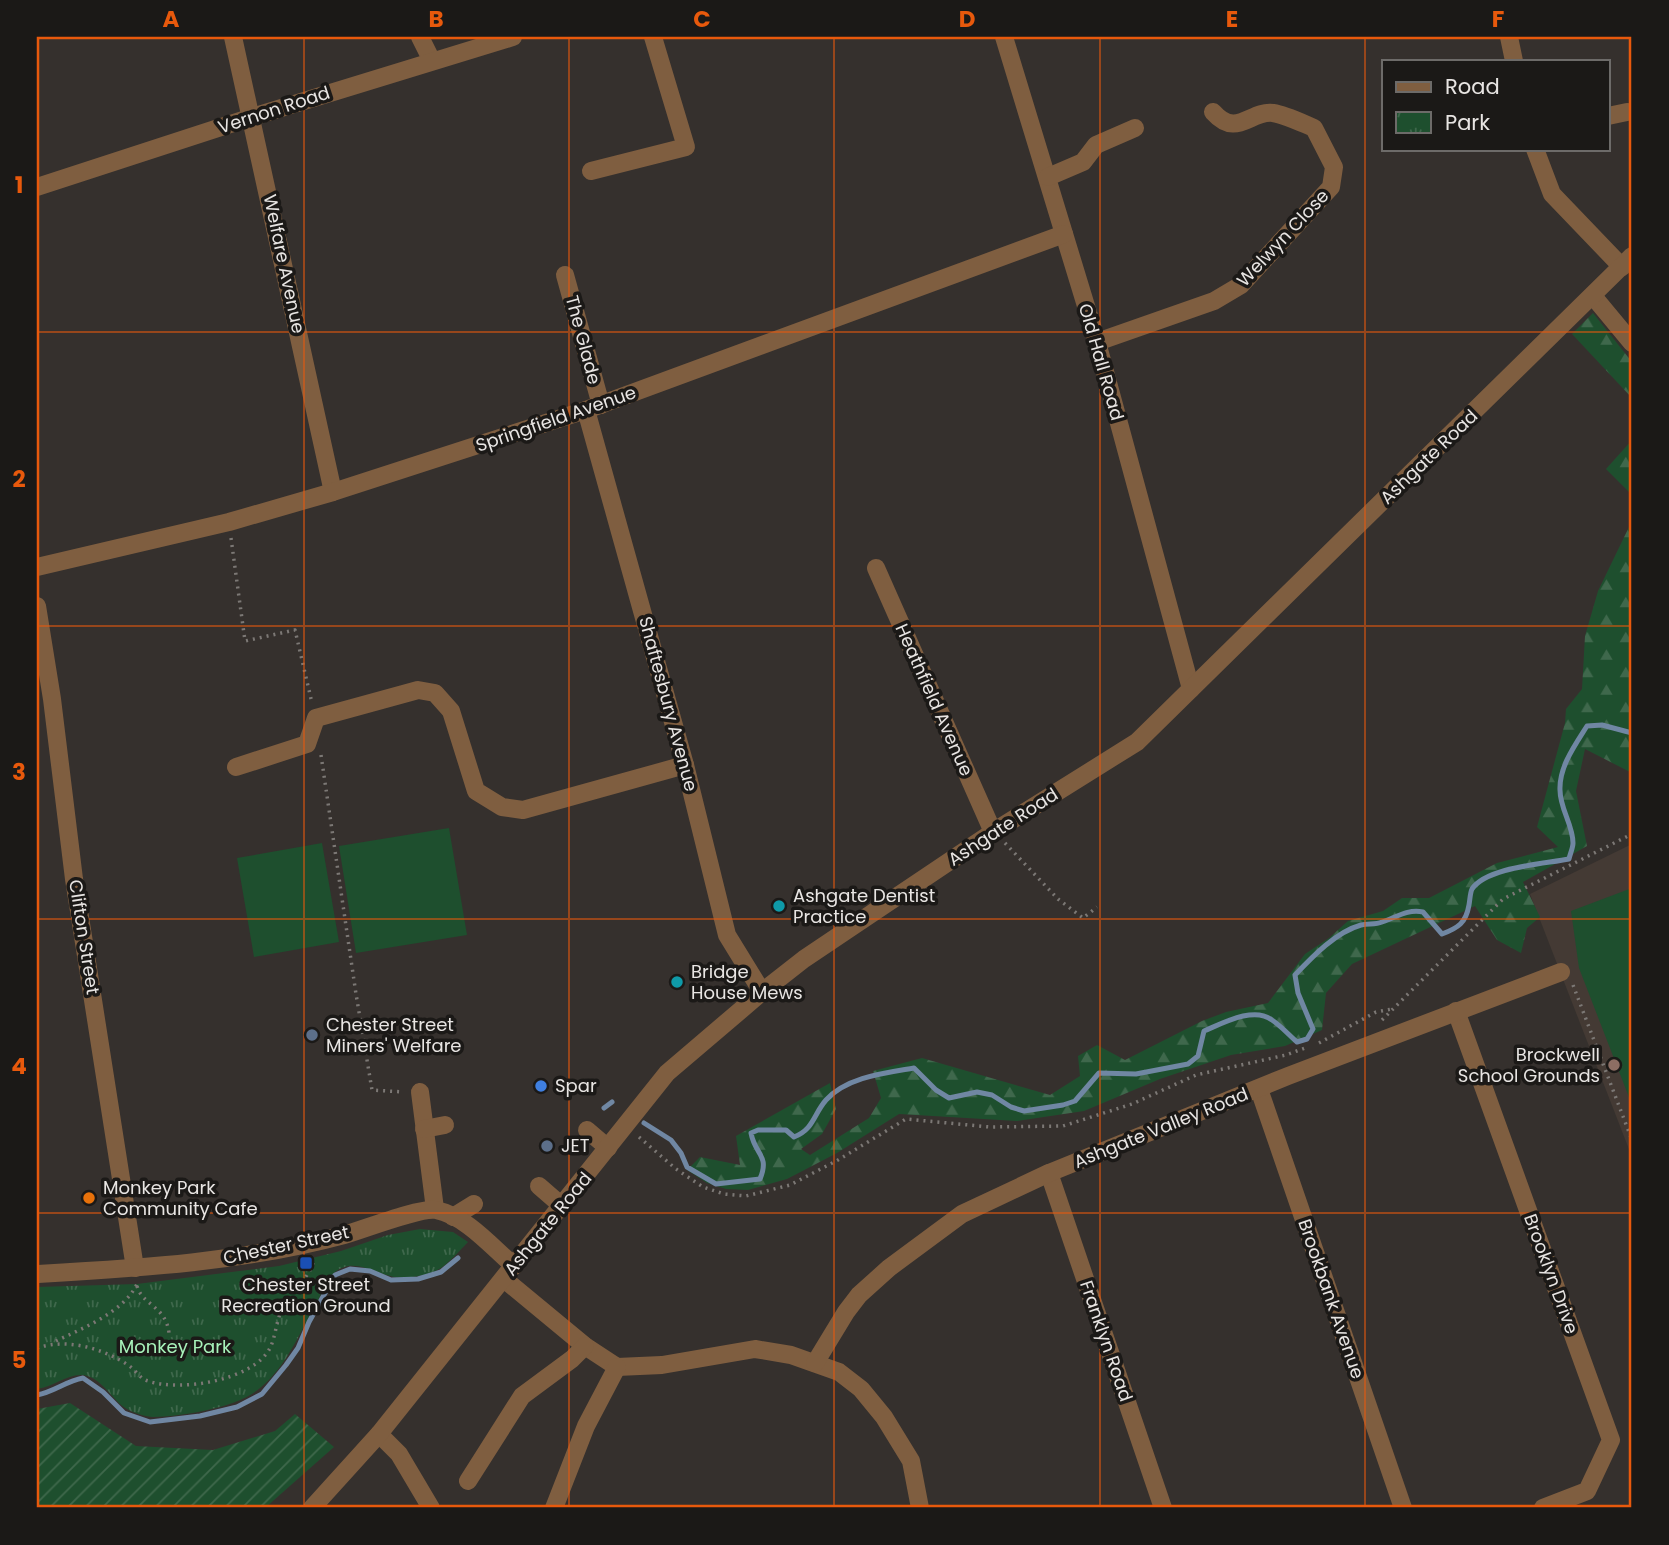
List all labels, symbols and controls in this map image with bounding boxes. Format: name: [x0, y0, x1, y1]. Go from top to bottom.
text: A: [163, 3, 180, 35]
text: B: [428, 3, 444, 35]
text: C: [693, 3, 711, 35]
text: D: [959, 3, 975, 35]
text: E: [1226, 3, 1238, 35]
text: F: [1492, 3, 1504, 35]
legend: [1382, 60, 1610, 150]
text: Road: [1445, 72, 1500, 101]
street label: Vernon Road: [215, 80, 333, 139]
text: Park: [1445, 108, 1490, 137]
text: 1: [15, 169, 23, 201]
street label: Welwyn Close: [1231, 184, 1334, 292]
street label: Welfare Avenue: [258, 192, 311, 336]
street label: The Glade: [560, 293, 607, 387]
street label: Old Hall Road: [1073, 300, 1130, 423]
street label: Springfield Avenue: [472, 379, 639, 458]
street label: Ashgate Road: [1374, 404, 1483, 510]
text: 2: [12, 463, 26, 495]
street label: Shaftesbury Avenue: [633, 614, 704, 794]
street label: Heathfield Avenue: [890, 620, 979, 780]
text: 3: [12, 756, 26, 788]
street label: Ashgate Road: [943, 782, 1063, 872]
street label: Clifton Street: [63, 878, 106, 996]
place label: Ashgate Dentist Practice: [793, 883, 935, 929]
marker: Ashgate Dentist Practice: [771, 898, 787, 914]
place label: Bridge House Mews: [691, 959, 803, 1005]
marker: Bridge House Mews: [669, 974, 685, 990]
place label: Chester Street Miners' Welfare: [326, 1012, 462, 1058]
marker: Chester Street Miners' Welfare: [304, 1027, 320, 1043]
place label: Brockwell School Grounds: [1458, 1042, 1600, 1088]
text: 4: [11, 1050, 27, 1082]
marker: Brockwell School Grounds: [1606, 1057, 1622, 1073]
place label: Spar: [555, 1073, 597, 1098]
marker: Spar: [533, 1078, 549, 1094]
street label: Ashgate Valley Road: [1070, 1081, 1252, 1174]
place label: JET: [561, 1133, 590, 1158]
marker: JET: [539, 1138, 555, 1154]
street label: Ashgate Road: [498, 1167, 597, 1281]
place label: Monkey Park Community Cafe: [103, 1175, 258, 1221]
marker: Monkey Park Community Cafe: [81, 1190, 97, 1206]
street label: Brooklyn Drive: [1518, 1210, 1585, 1337]
street label: Brookbank Avenue: [1292, 1216, 1371, 1382]
street label: Chester Street: [221, 1219, 351, 1270]
marker: Chester Street Recreation Ground: [298, 1255, 314, 1271]
place label: Chester Street Recreation Ground: [221, 1272, 391, 1318]
street label: Franklyn Road: [1074, 1277, 1139, 1405]
park label: Monkey Park: [119, 1334, 232, 1359]
text: 5: [12, 1344, 26, 1376]

